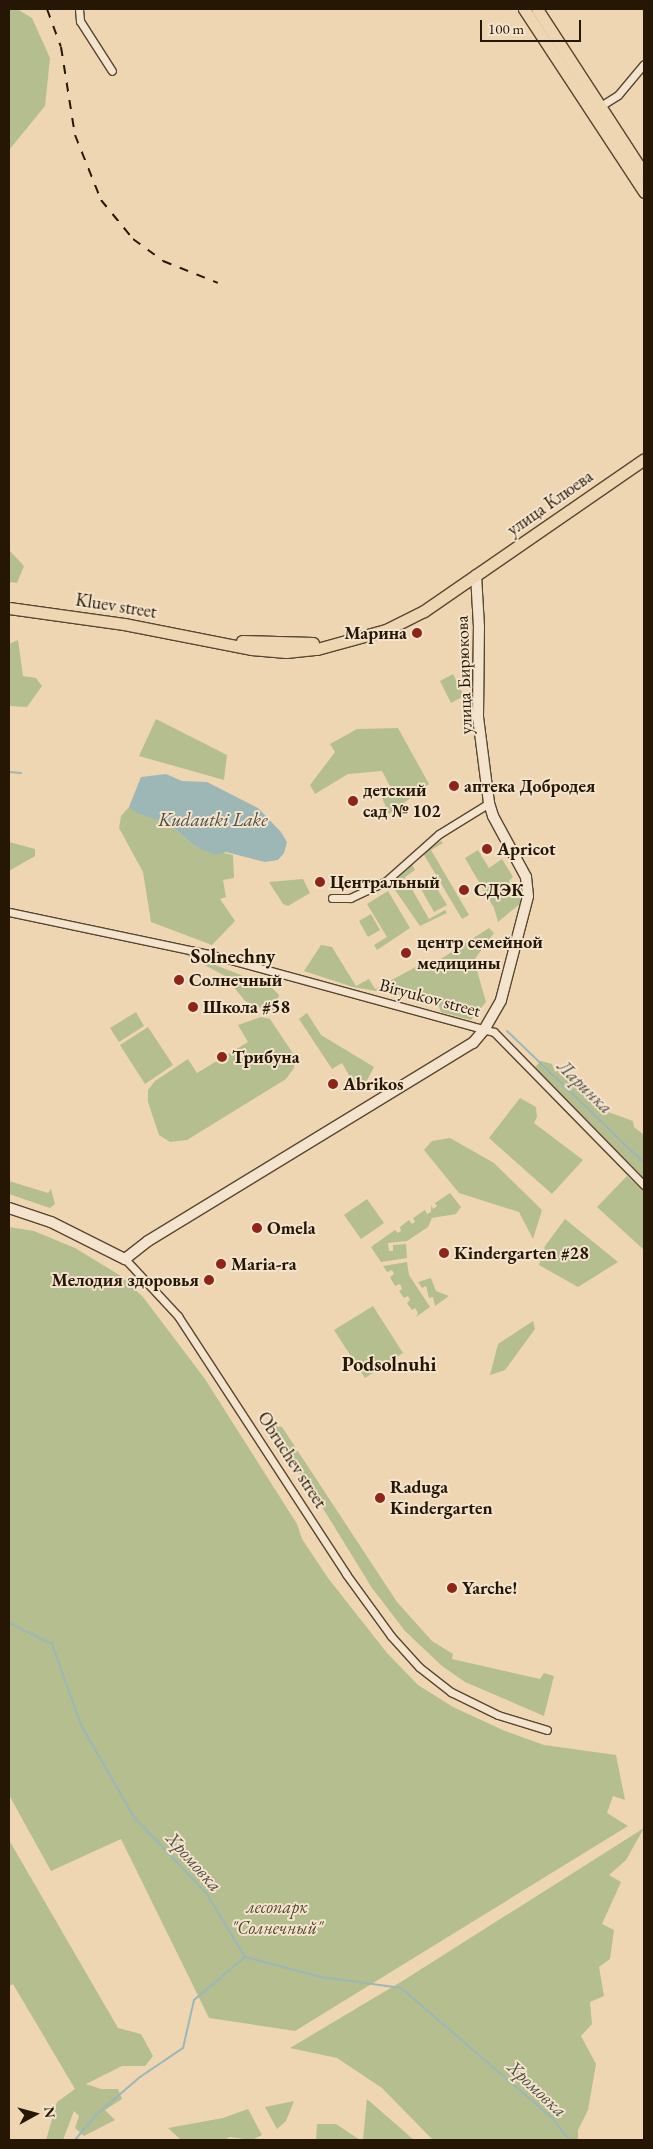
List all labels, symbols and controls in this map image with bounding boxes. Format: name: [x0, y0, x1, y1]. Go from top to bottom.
scale bar: [483, 10, 584, 42]
text: 100 m: [488, 19, 524, 38]
street label: улица Клюева: [503, 466, 597, 540]
street label: Kluev street: [74, 589, 158, 623]
street label: улица Бирюкова: [451, 615, 477, 735]
place label: Марина: [344, 622, 407, 644]
marker: Марина: [411, 627, 423, 639]
place label: аптека Добродея: [464, 775, 595, 797]
place label: детский сад № 102: [363, 780, 441, 822]
marker: аптека Добродея: [448, 780, 460, 792]
marker: детский сад № 102: [347, 795, 359, 807]
water label: Kudautki Lake: [158, 809, 268, 831]
place label: Apricot: [497, 838, 556, 860]
marker: Apricot: [481, 843, 493, 855]
place label: Центральный: [330, 871, 440, 893]
marker: Центральный: [314, 876, 326, 888]
place label: СДЭК: [474, 879, 524, 901]
marker: СДЭК: [458, 884, 470, 896]
place label: центр семейной медицины: [417, 932, 543, 974]
district label: Solnechny: [191, 944, 275, 968]
marker: центр семейной медицины: [399, 946, 413, 960]
place label: Солнечный: [189, 969, 282, 991]
marker: Солнечный: [173, 974, 185, 986]
street label: Biryukov street: [377, 974, 483, 1022]
place label: Школа #58: [203, 996, 290, 1018]
marker: Школа #58: [187, 1001, 199, 1013]
place label: Трибуна: [232, 1046, 300, 1068]
marker: Трибуна: [216, 1051, 228, 1063]
water label: Ларинка: [553, 1055, 617, 1119]
place label: Abrikos: [343, 1073, 403, 1095]
marker: Abrikos: [327, 1078, 339, 1090]
place label: Omela: [267, 1217, 316, 1239]
marker: Omela: [251, 1222, 263, 1234]
place label: Kindergarten #28: [454, 1242, 589, 1264]
marker: Kindergarten #28: [438, 1247, 450, 1259]
place label: Maria-ra: [231, 1253, 297, 1275]
marker: Maria-ra: [215, 1258, 227, 1270]
place label: Мелодия здоровья: [52, 1269, 199, 1291]
marker: Мелодия здоровья: [203, 1274, 215, 1286]
district label: Podsolnuhi: [342, 1352, 436, 1376]
street label: Obruchev street: [253, 1408, 331, 1512]
place label: Raduga Kindergarten: [390, 1477, 493, 1520]
marker: Raduga Kindergarten: [374, 1492, 386, 1504]
place label: Yarche!: [462, 1577, 517, 1599]
marker: Yarche!: [446, 1582, 458, 1594]
water label: Хромовка: [161, 1828, 227, 1896]
park label: лесопарк "Солнечный": [231, 1897, 323, 1940]
water label: Хромовка: [503, 2056, 571, 2122]
north arrow: [10, 2089, 60, 2139]
text: N: [40, 2105, 60, 2119]

